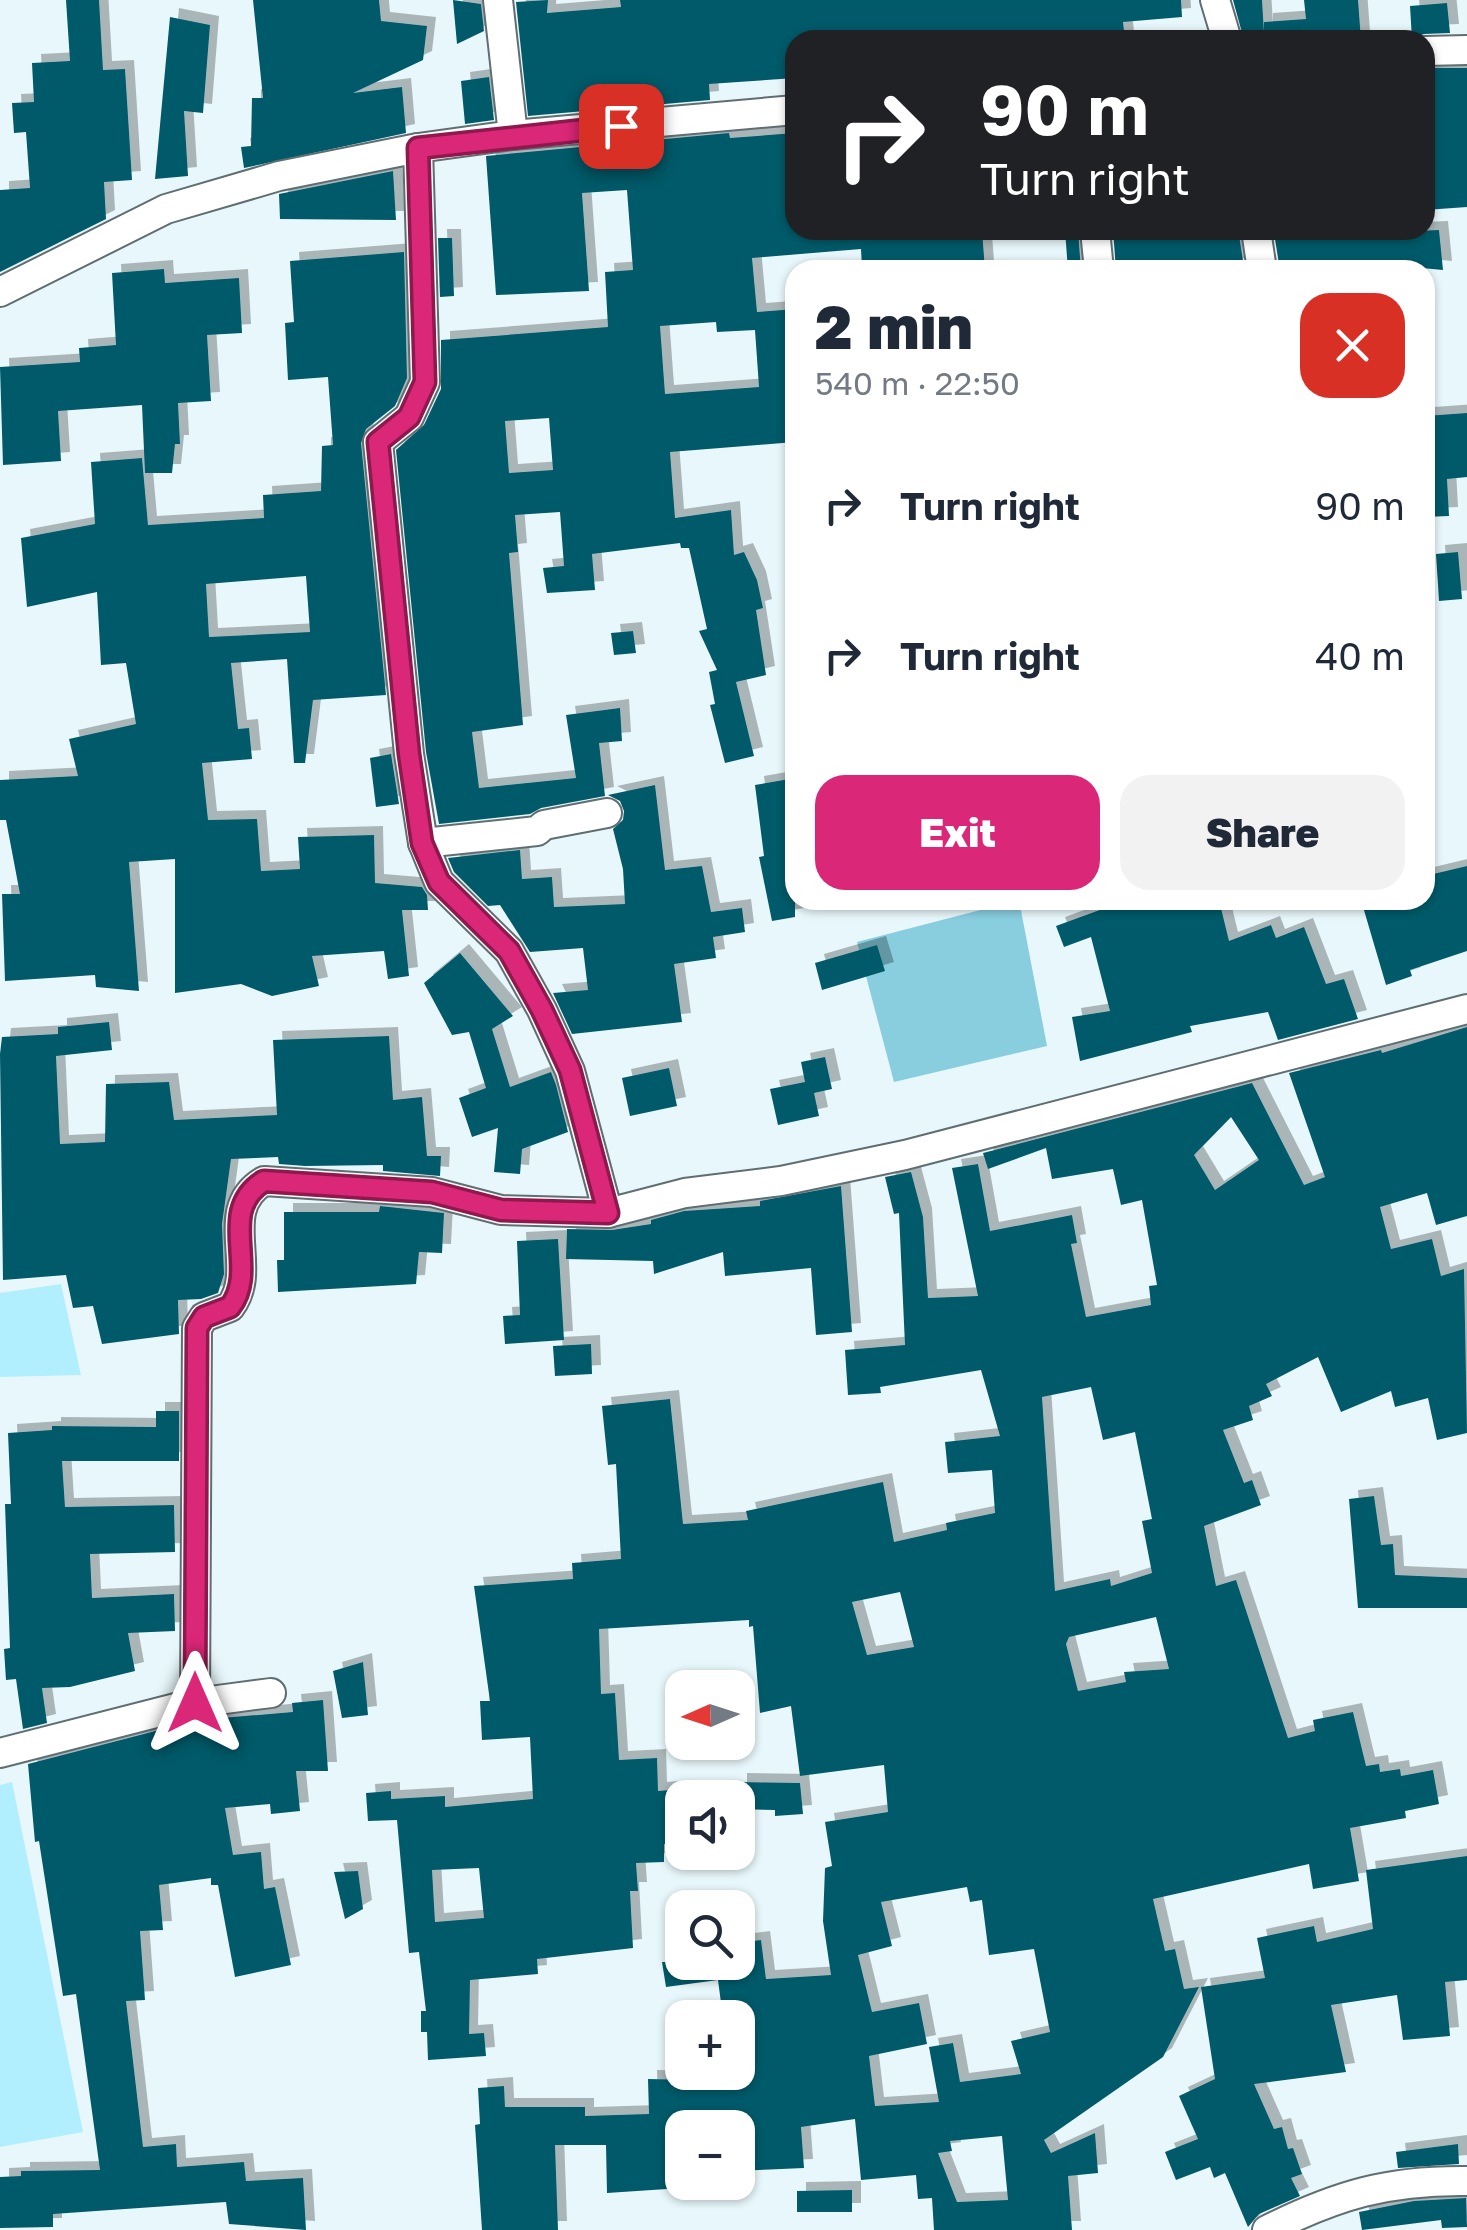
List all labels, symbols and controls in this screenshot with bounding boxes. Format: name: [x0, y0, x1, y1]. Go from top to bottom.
text: 90 m: [980, 66, 1149, 150]
icon: right: [815, 70, 945, 200]
pin: [579, 84, 664, 169]
icon: arrive: [594, 99, 649, 154]
text: Turn right: [980, 151, 1190, 205]
text: 2 min: [815, 290, 973, 362]
button: close: [1300, 293, 1405, 398]
text: 540 m · 22:50: [815, 364, 1020, 402]
icon: right: [815, 478, 870, 533]
text: Turn right: [900, 483, 1080, 528]
text: 90 m: [1315, 483, 1405, 528]
icon: right: [815, 628, 870, 683]
text: Turn right: [900, 633, 1080, 678]
text: 40 m: [1315, 633, 1405, 678]
button: Exit: [815, 775, 1100, 890]
button: Share: [1120, 775, 1405, 890]
position arrow: [143, 1651, 247, 1755]
north arrow: [665, 1670, 755, 1760]
map controls: [665, 1670, 755, 2200]
button: sound: [665, 1780, 755, 1870]
button: search: [665, 1890, 755, 1980]
button: +: [665, 2000, 755, 2090]
button: −: [665, 2110, 755, 2200]

